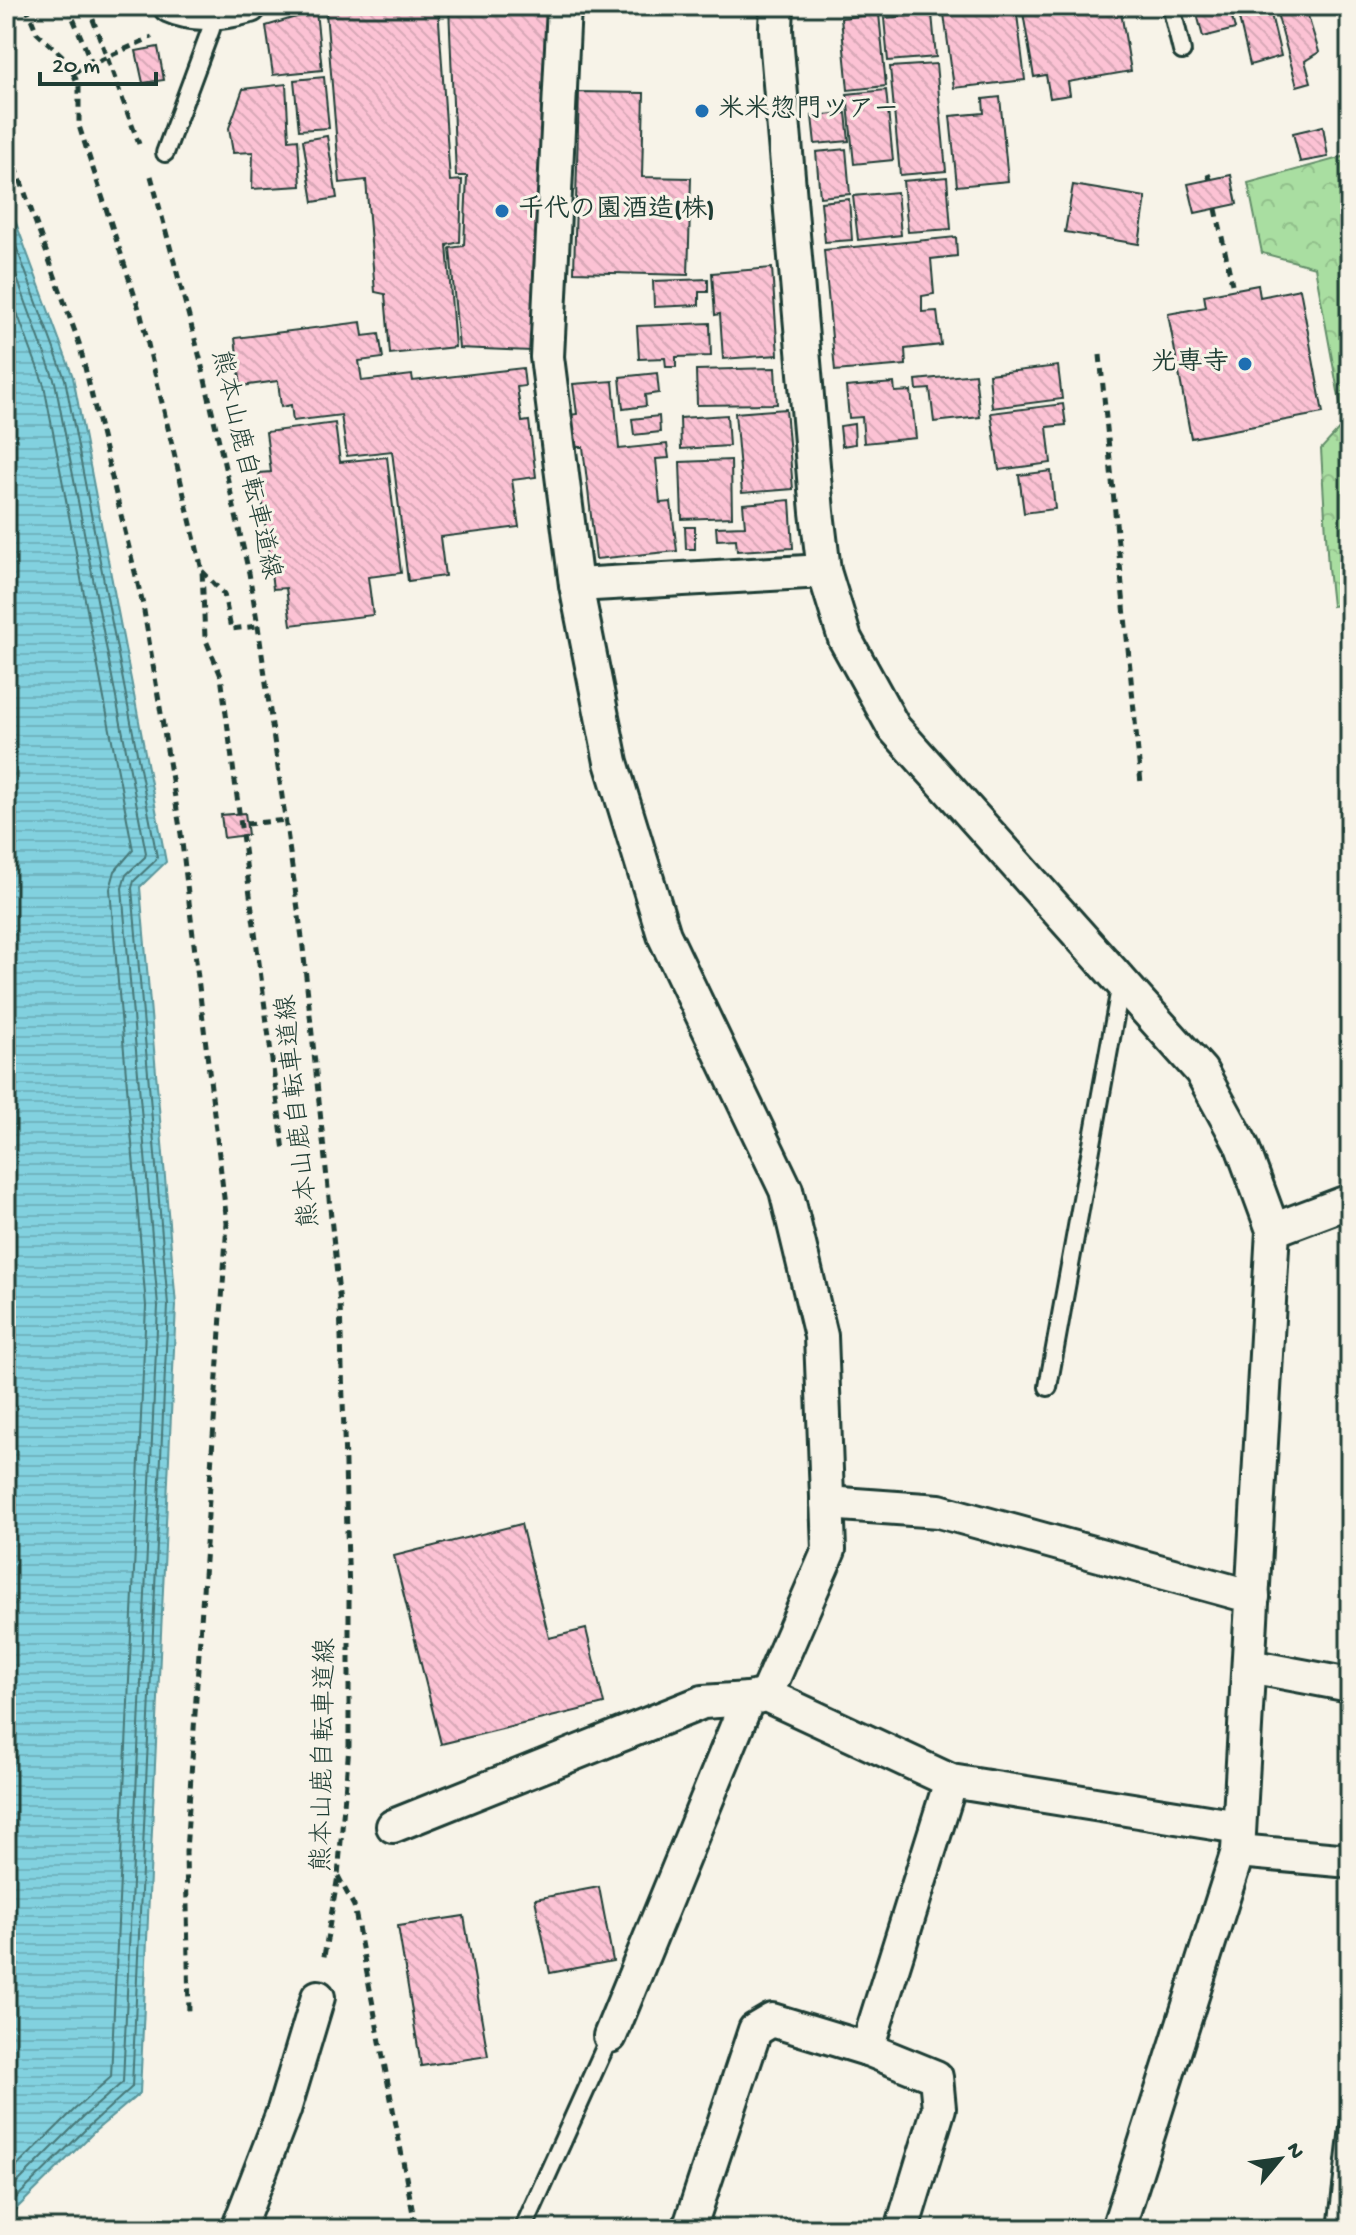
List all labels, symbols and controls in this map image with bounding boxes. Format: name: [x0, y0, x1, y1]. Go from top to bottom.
scale bar: [40, 36, 156, 86]
text: 20 m: [52, 53, 100, 82]
place label: 米米惣門ツアー: [718, 94, 899, 127]
marker: 米米惣門ツアー: [693, 102, 711, 120]
place label: 千代の園酒造(株): [518, 194, 715, 227]
marker: 千代の園酒造(株): [493, 202, 511, 220]
street label: 熊本山鹿自転車道線: [203, 347, 287, 582]
place label: 光専寺: [1151, 347, 1229, 380]
marker: 光専寺: [1236, 355, 1254, 373]
street label: 熊本山鹿自転車道線: [270, 993, 328, 1229]
street label: 熊本山鹿自転車道線: [306, 1638, 344, 1872]
north arrow: [1240, 2119, 1320, 2199]
text: N: [1279, 2139, 1309, 2164]

